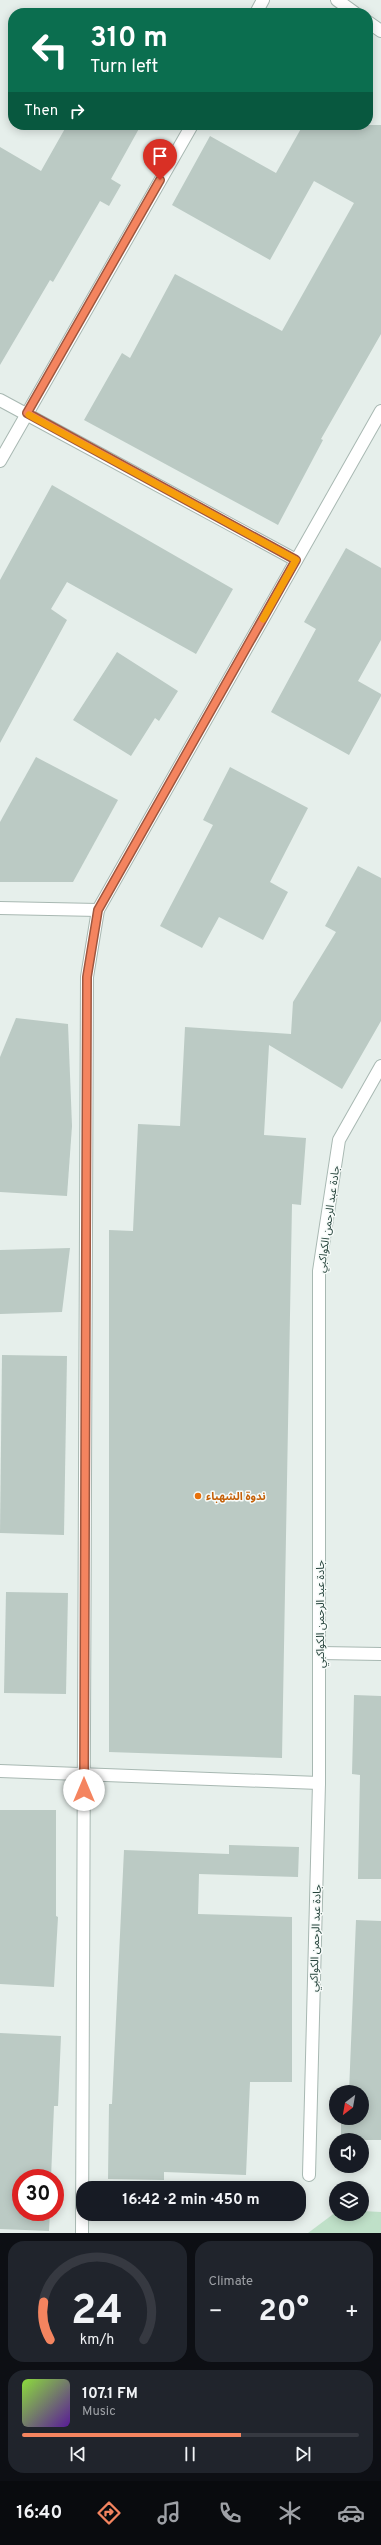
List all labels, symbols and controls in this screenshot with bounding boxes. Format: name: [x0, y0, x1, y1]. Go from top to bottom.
text: 310 m: [90, 21, 168, 57]
icon: left: [24, 24, 76, 76]
text: Turn left: [90, 56, 158, 79]
icon: right: [66, 100, 88, 122]
text: Then: [24, 102, 58, 121]
pin: [143, 139, 177, 180]
icon: arrive: [149, 145, 171, 167]
street label: جادة عبد الرحمن الكواكبي: [315, 1164, 345, 1274]
place label: ندوة الشهباء: [206, 1490, 266, 1504]
marker: ندوة الشهباء: [193, 1491, 203, 1501]
street label: جادة عبد الرحمن الكواكبي: [314, 1560, 330, 1668]
position arrow: [63, 1769, 105, 1811]
street label: جادة عبد الرحمن الكواكبي: [307, 1883, 326, 1992]
north arrow: [329, 2085, 369, 2125]
map controls: [329, 2085, 369, 2221]
button: sound: [329, 2133, 369, 2173]
speed limit sign: 30: [12, 2169, 64, 2221]
button: layers: [329, 2181, 369, 2221]
text: 16:42 · 2 min · 450 m: [122, 2191, 260, 2210]
text: Climate: [209, 2274, 253, 2290]
text: 24: [71, 2285, 123, 2338]
text: 20°: [258, 2294, 309, 2331]
text: −: [209, 2299, 223, 2326]
text: +: [345, 2299, 359, 2326]
text: km/h: [80, 2330, 115, 2348]
text: 107.1 FM: [82, 2385, 138, 2404]
text: Music: [82, 2404, 116, 2420]
icon: previous: [67, 2443, 89, 2465]
icon: pause: [179, 2443, 201, 2465]
icon: next: [292, 2443, 314, 2465]
icon: directions: [95, 2499, 123, 2527]
icon: music: [155, 2499, 183, 2527]
icon: phone: [216, 2499, 244, 2527]
icon: climate: [276, 2499, 304, 2527]
icon: car: [337, 2499, 365, 2527]
text: 16:40: [16, 2502, 62, 2525]

